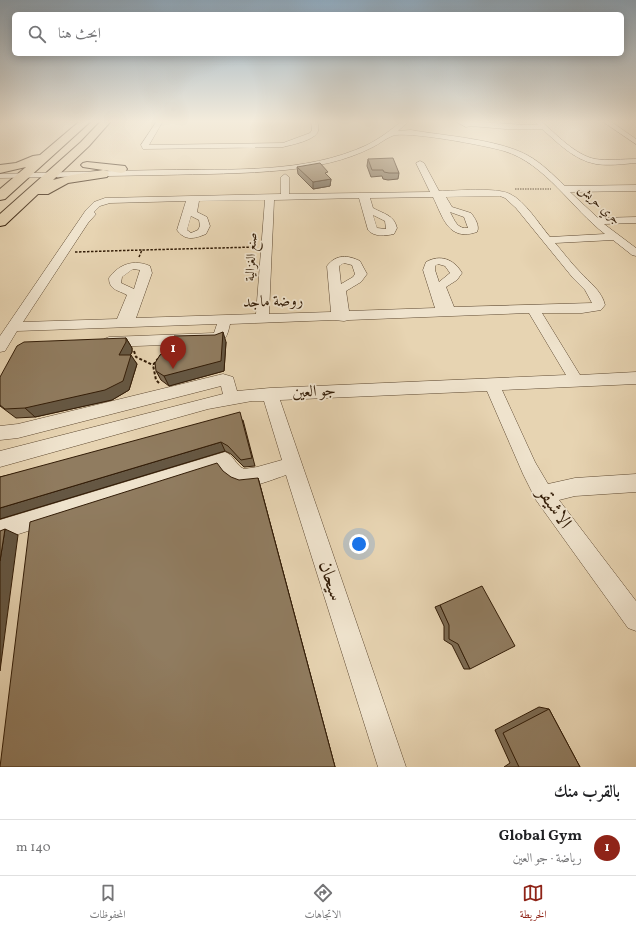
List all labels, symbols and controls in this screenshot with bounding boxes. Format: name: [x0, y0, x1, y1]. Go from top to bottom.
search box: [12, 12, 624, 56]
icon: search: [26, 23, 48, 45]
text: ابحث هنا: [58, 24, 101, 45]
street label: جري حريش: [574, 181, 624, 229]
street label: صنع الغزالية: [242, 232, 264, 282]
street label: روضة ماجد: [242, 290, 304, 314]
pin: 1: [160, 336, 186, 369]
street label: جو العين: [292, 380, 336, 404]
street label: الاشيقر: [529, 480, 577, 534]
your location: [349, 534, 369, 554]
street label: سيحان: [311, 558, 349, 604]
text: بالقرب منك: [554, 781, 620, 804]
text: Global Gym: [499, 826, 582, 847]
text: 140 m: [16, 839, 50, 857]
text: 1: [604, 839, 610, 857]
text: رياضة · جو العين: [513, 850, 582, 868]
tab: المحفوظات: [89, 882, 126, 925]
tab: الاتجاهات: [304, 882, 341, 925]
tab: الخريطة: [520, 882, 547, 925]

